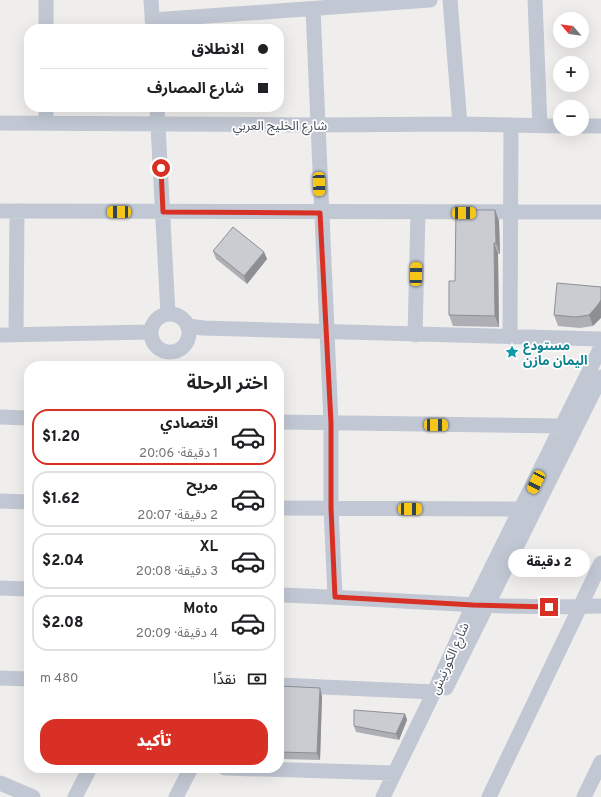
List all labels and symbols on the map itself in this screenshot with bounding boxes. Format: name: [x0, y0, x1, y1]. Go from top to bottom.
north arrow: [553, 12, 589, 48]
street label: شارع الخليج العربي: [233, 119, 327, 136]
route start: [152, 159, 170, 177]
car: [313, 172, 325, 196]
car: [107, 206, 131, 218]
car: [452, 207, 476, 219]
car: [410, 262, 422, 286]
place label: مستودع اليمان مازن: [523, 339, 588, 370]
place icon: مستودع اليمان مازن: [504, 344, 520, 360]
car: [424, 419, 448, 431]
car: [525, 469, 547, 495]
car: [398, 503, 422, 515]
callout: 2 دقيقة: [508, 549, 590, 577]
route end: [540, 598, 558, 616]
street label: شارع الكورنيش: [428, 620, 475, 698]

